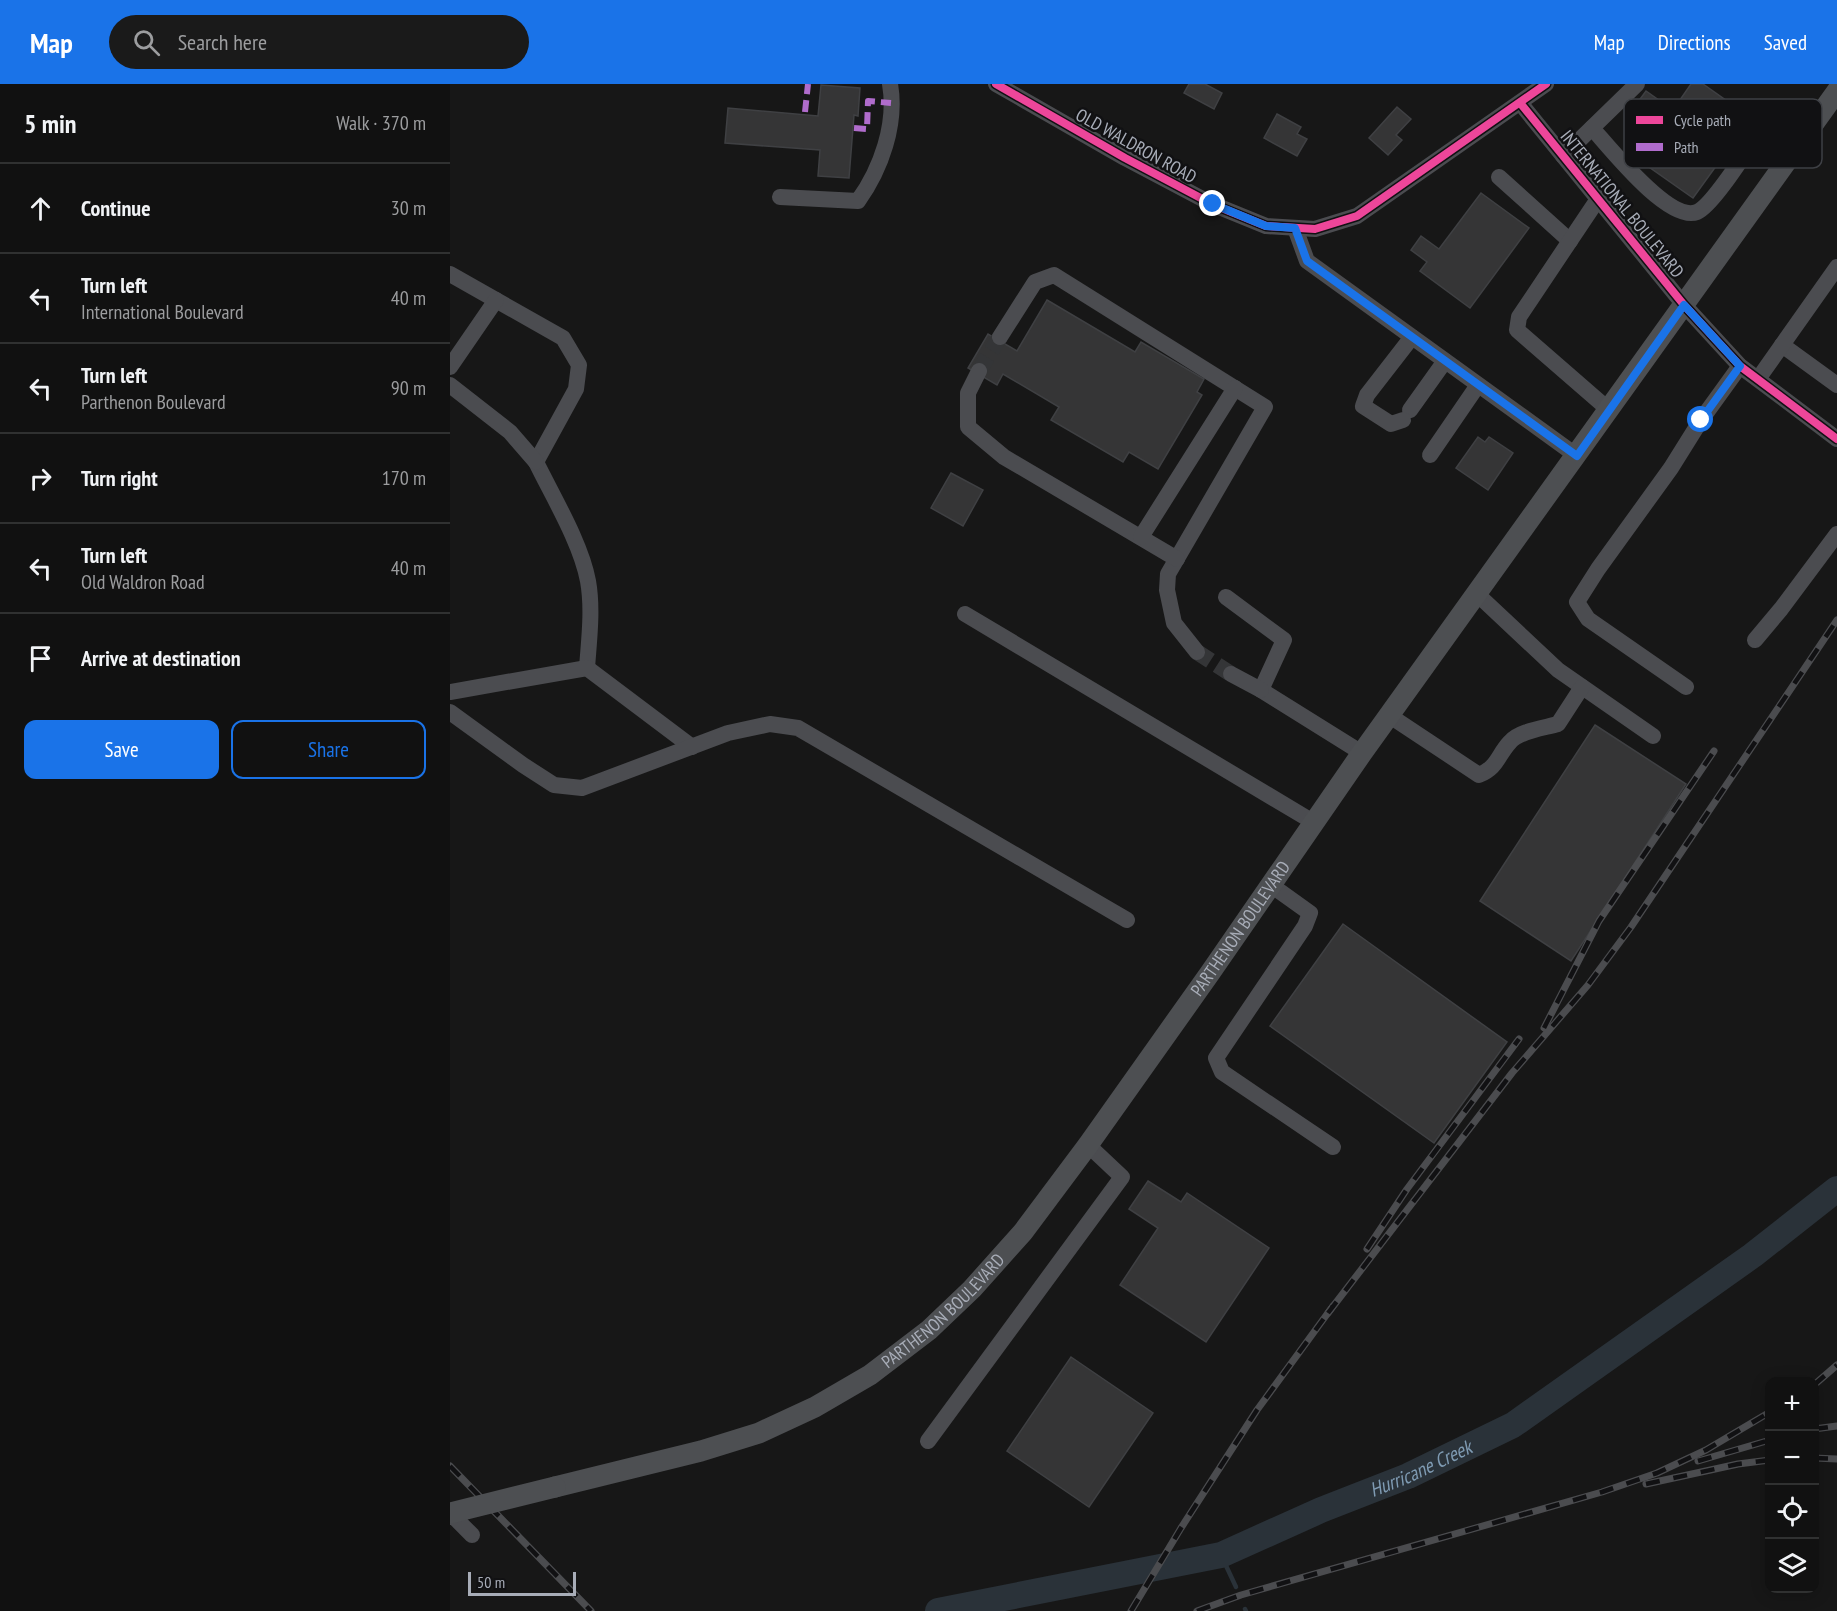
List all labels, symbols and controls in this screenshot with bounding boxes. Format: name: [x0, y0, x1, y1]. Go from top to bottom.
search box: [109, 15, 529, 69]
text: Map: [30, 24, 73, 61]
icon: search: [130, 26, 163, 59]
text: Search here: [178, 28, 267, 56]
text: Map: [1594, 29, 1625, 56]
text: Directions: [1658, 29, 1731, 56]
text: Saved: [1764, 29, 1807, 56]
legend: [1624, 99, 1822, 168]
street label: OLD WALDRON ROAD: [1072, 103, 1201, 188]
text: 5 min: [24, 107, 77, 140]
text: Walk · 370 m: [336, 110, 426, 136]
text: Cycle path: [1674, 110, 1731, 130]
street label: INTERNATIONAL BOULEVARD: [1556, 125, 1689, 282]
text: Path: [1674, 137, 1699, 157]
route end: [1199, 190, 1225, 216]
icon: ahead: [24, 192, 57, 225]
text: Continue: [81, 194, 151, 222]
text: 30 m: [391, 195, 426, 221]
text: Turn left: [81, 271, 147, 299]
icon: left: [24, 282, 57, 315]
text: 40 m: [391, 285, 426, 311]
text: International Boulevard: [81, 299, 244, 325]
text: Turn left: [81, 361, 147, 389]
icon: left: [24, 372, 57, 405]
text: 90 m: [391, 375, 426, 401]
text: Parthenon Boulevard: [81, 389, 226, 415]
route start: [1687, 406, 1713, 432]
icon: right: [24, 462, 57, 495]
text: Turn right: [81, 464, 158, 492]
text: 170 m: [382, 465, 426, 491]
text: Turn left: [81, 541, 147, 569]
icon: left: [24, 552, 57, 585]
text: 40 m: [391, 555, 426, 581]
text: Old Waldron Road: [81, 569, 205, 595]
icon: arrive: [24, 642, 57, 675]
text: Arrive at destination: [81, 644, 241, 672]
button: Save: [24, 720, 219, 779]
button: Share: [231, 720, 426, 779]
street label: PARTHENON BOULEVARD: [1185, 856, 1295, 1000]
street label: PARTHENON BOULEVARD: [877, 1249, 1009, 1373]
map controls: [1765, 1377, 1819, 1593]
button: +: [1765, 1377, 1819, 1431]
button: −: [1765, 1431, 1819, 1485]
water label: Hurricane Creek: [1366, 1433, 1478, 1503]
button: locate: [1765, 1485, 1819, 1539]
button: layers: [1765, 1539, 1819, 1593]
scale bar: [468, 1569, 576, 1596]
text: 50 m: [477, 1572, 505, 1592]

